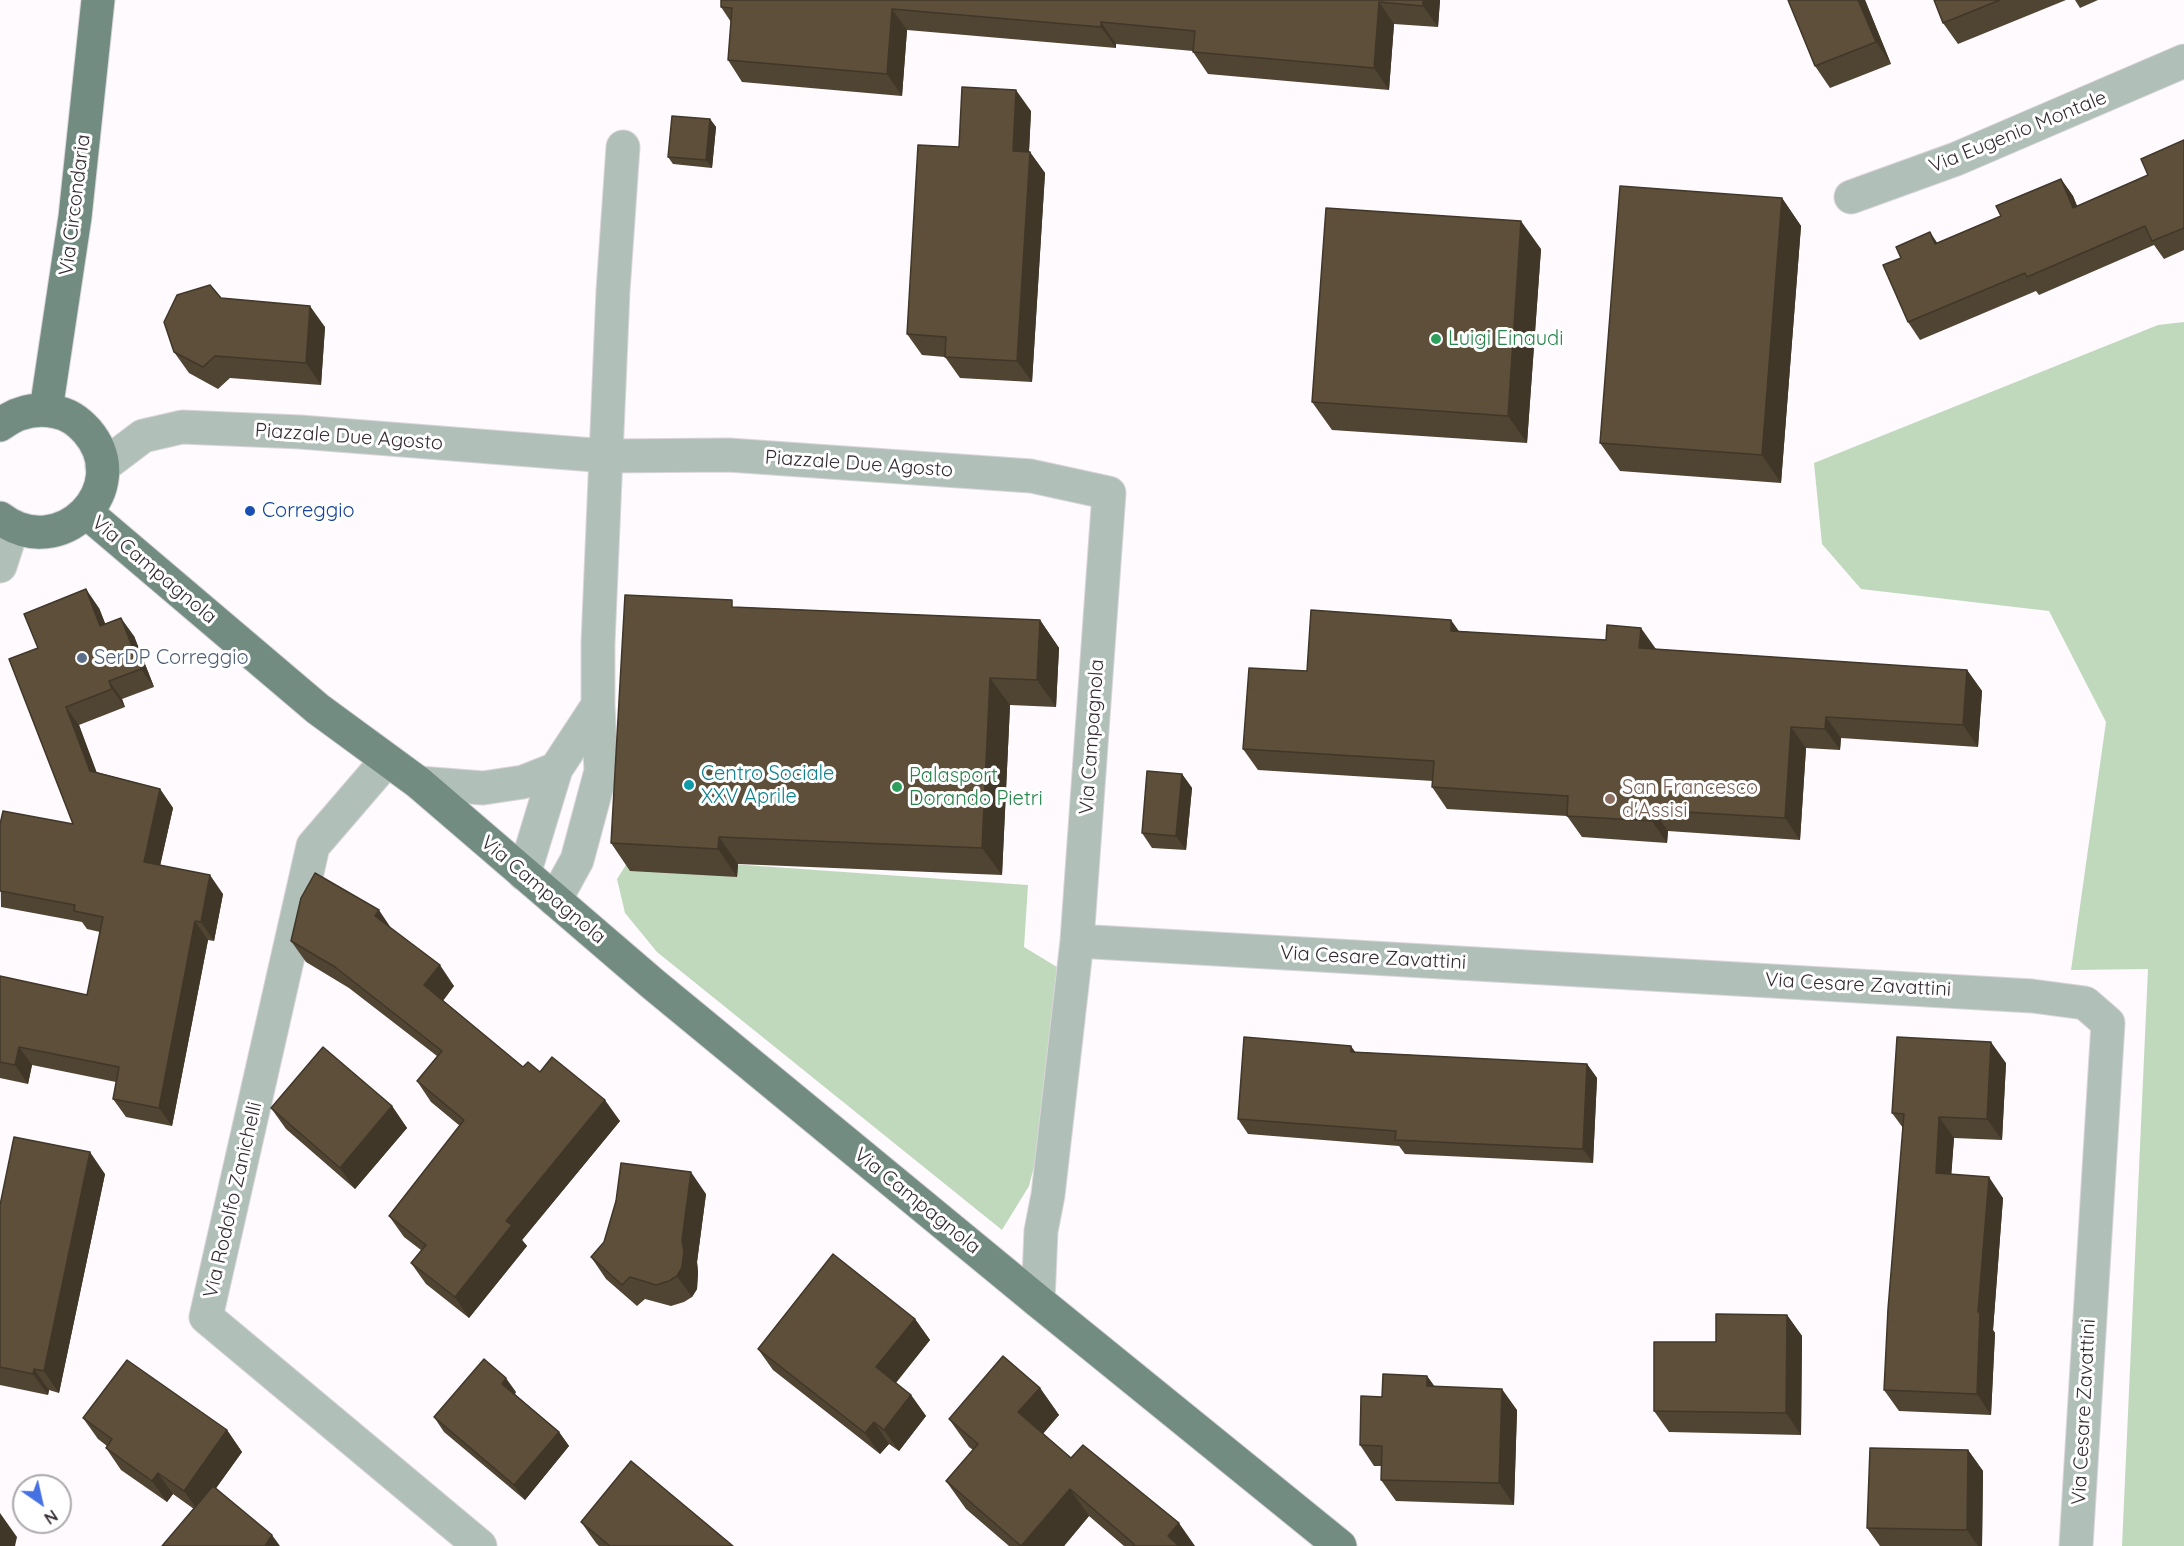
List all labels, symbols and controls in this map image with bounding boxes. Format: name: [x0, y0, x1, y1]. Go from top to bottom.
street label: Via Eugenio Montale: [1926, 85, 2110, 179]
street label: Via Circondaria: [54, 133, 96, 277]
place label: Luigi Einaudi: [1448, 327, 1563, 351]
marker: Luigi Einaudi: [1429, 332, 1443, 346]
street label: Piazzale Due Agosto: [254, 418, 444, 456]
street label: Piazzale Due Agosto: [764, 445, 954, 483]
place label: Correggio: [262, 499, 355, 523]
marker: Correggio: [243, 504, 257, 518]
street label: Via Campagnola: [87, 511, 221, 629]
place label: SerDP Correggio: [94, 646, 249, 670]
marker: SerDP Correggio: [75, 651, 89, 665]
street label: Via Campagnola: [1075, 659, 1109, 815]
place label: Centro Sociale XXV Aprile: [701, 762, 834, 809]
place label: Palasport Dorando Pietri: [909, 764, 1043, 811]
place label: San Francesco d'Assisi: [1622, 776, 1758, 823]
marker: Centro Sociale XXV Aprile: [682, 778, 696, 792]
marker: Palasport Dorando Pietri: [890, 780, 904, 794]
marker: San Francesco d'Assisi: [1603, 792, 1617, 806]
street label: Via Campagnola: [476, 831, 610, 949]
street label: Via Cesare Zavattini: [1279, 941, 1467, 975]
street label: Via Cesare Zavattini: [1764, 968, 1952, 1002]
street label: Via Rodolfo Zanichelli: [199, 1100, 267, 1300]
street label: Via Campagnola: [849, 1143, 985, 1259]
street label: Via Cesare Zavattini: [2067, 1318, 2101, 1506]
north arrow: [12, 1474, 72, 1534]
text: N: [40, 1506, 61, 1529]

